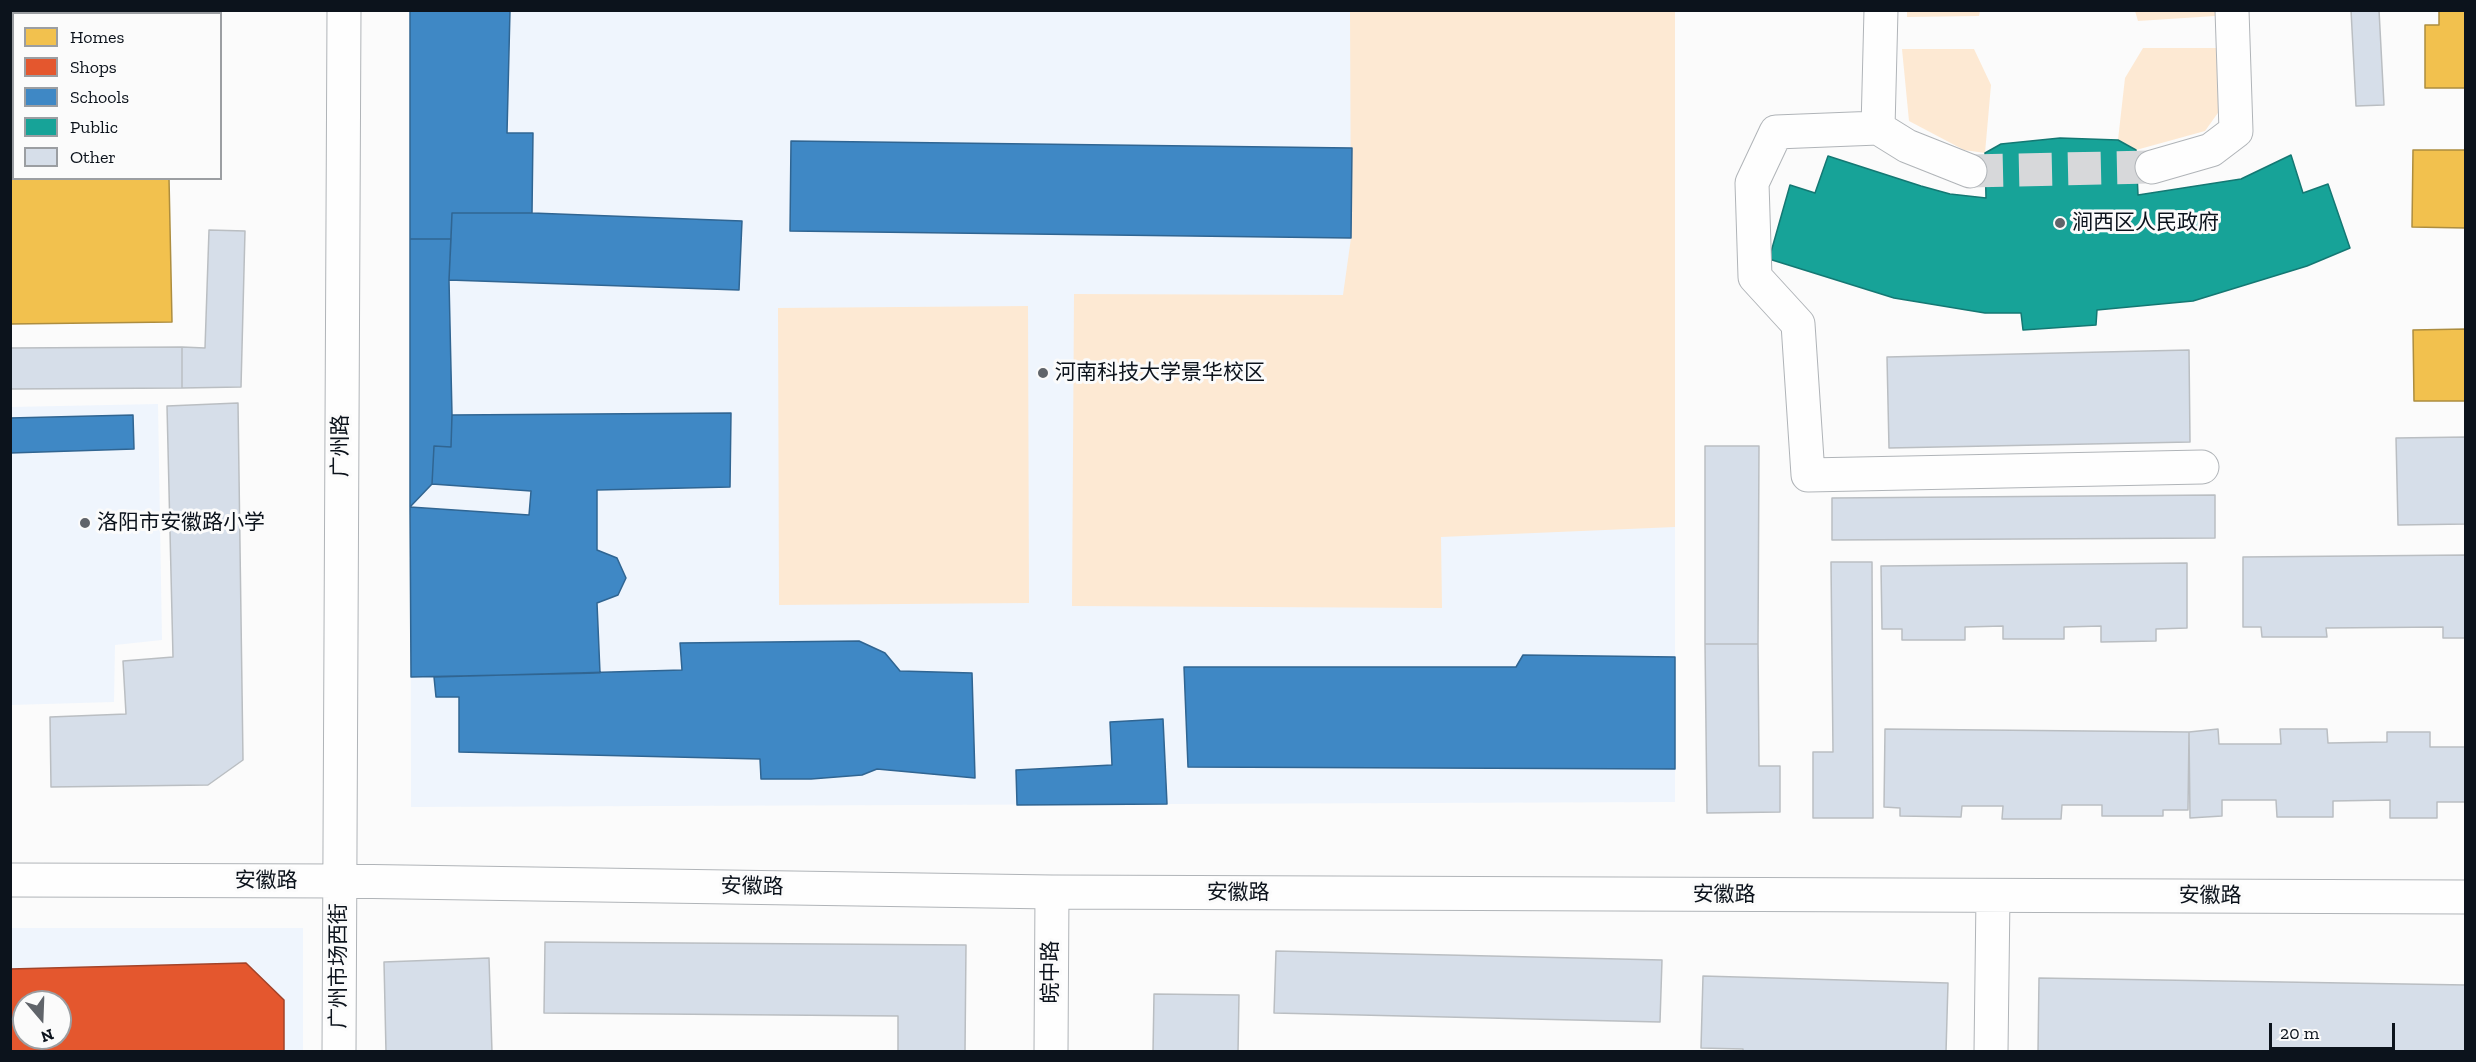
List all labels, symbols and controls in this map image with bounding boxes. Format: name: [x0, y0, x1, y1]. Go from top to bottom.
legend: [12, 12, 222, 180]
text: Homes: [70, 26, 124, 48]
text: Shops: [70, 56, 117, 78]
text: Schools: [70, 86, 129, 108]
text: Public: [70, 116, 118, 138]
text: Other: [70, 146, 116, 168]
place label: 涧西区人民政府: [2072, 210, 2219, 236]
marker: 涧西区人民政府: [2053, 216, 2067, 230]
place label: 河南科技大学景华校区: [1055, 360, 1265, 386]
marker: 河南科技大学景华校区: [1036, 366, 1050, 380]
street label: 广州路: [328, 415, 354, 477]
place label: 洛阳市安徽路小学: [97, 510, 265, 536]
marker: 洛阳市安徽路小学: [78, 516, 92, 530]
street label: 安徽路: [235, 868, 297, 894]
street label: 安徽路: [720, 874, 784, 900]
street label: 安徽路: [1207, 880, 1269, 906]
street label: 安徽路: [1693, 882, 1755, 908]
street label: 安徽路: [2179, 883, 2241, 909]
street label: 广州市场西街: [326, 903, 352, 1029]
street label: 皖中路: [1038, 941, 1064, 1003]
north arrow: [12, 990, 72, 1050]
scale bar: [2272, 1011, 2398, 1049]
text: 20 m: [2280, 1022, 2319, 1044]
text: N: [39, 1025, 56, 1047]

